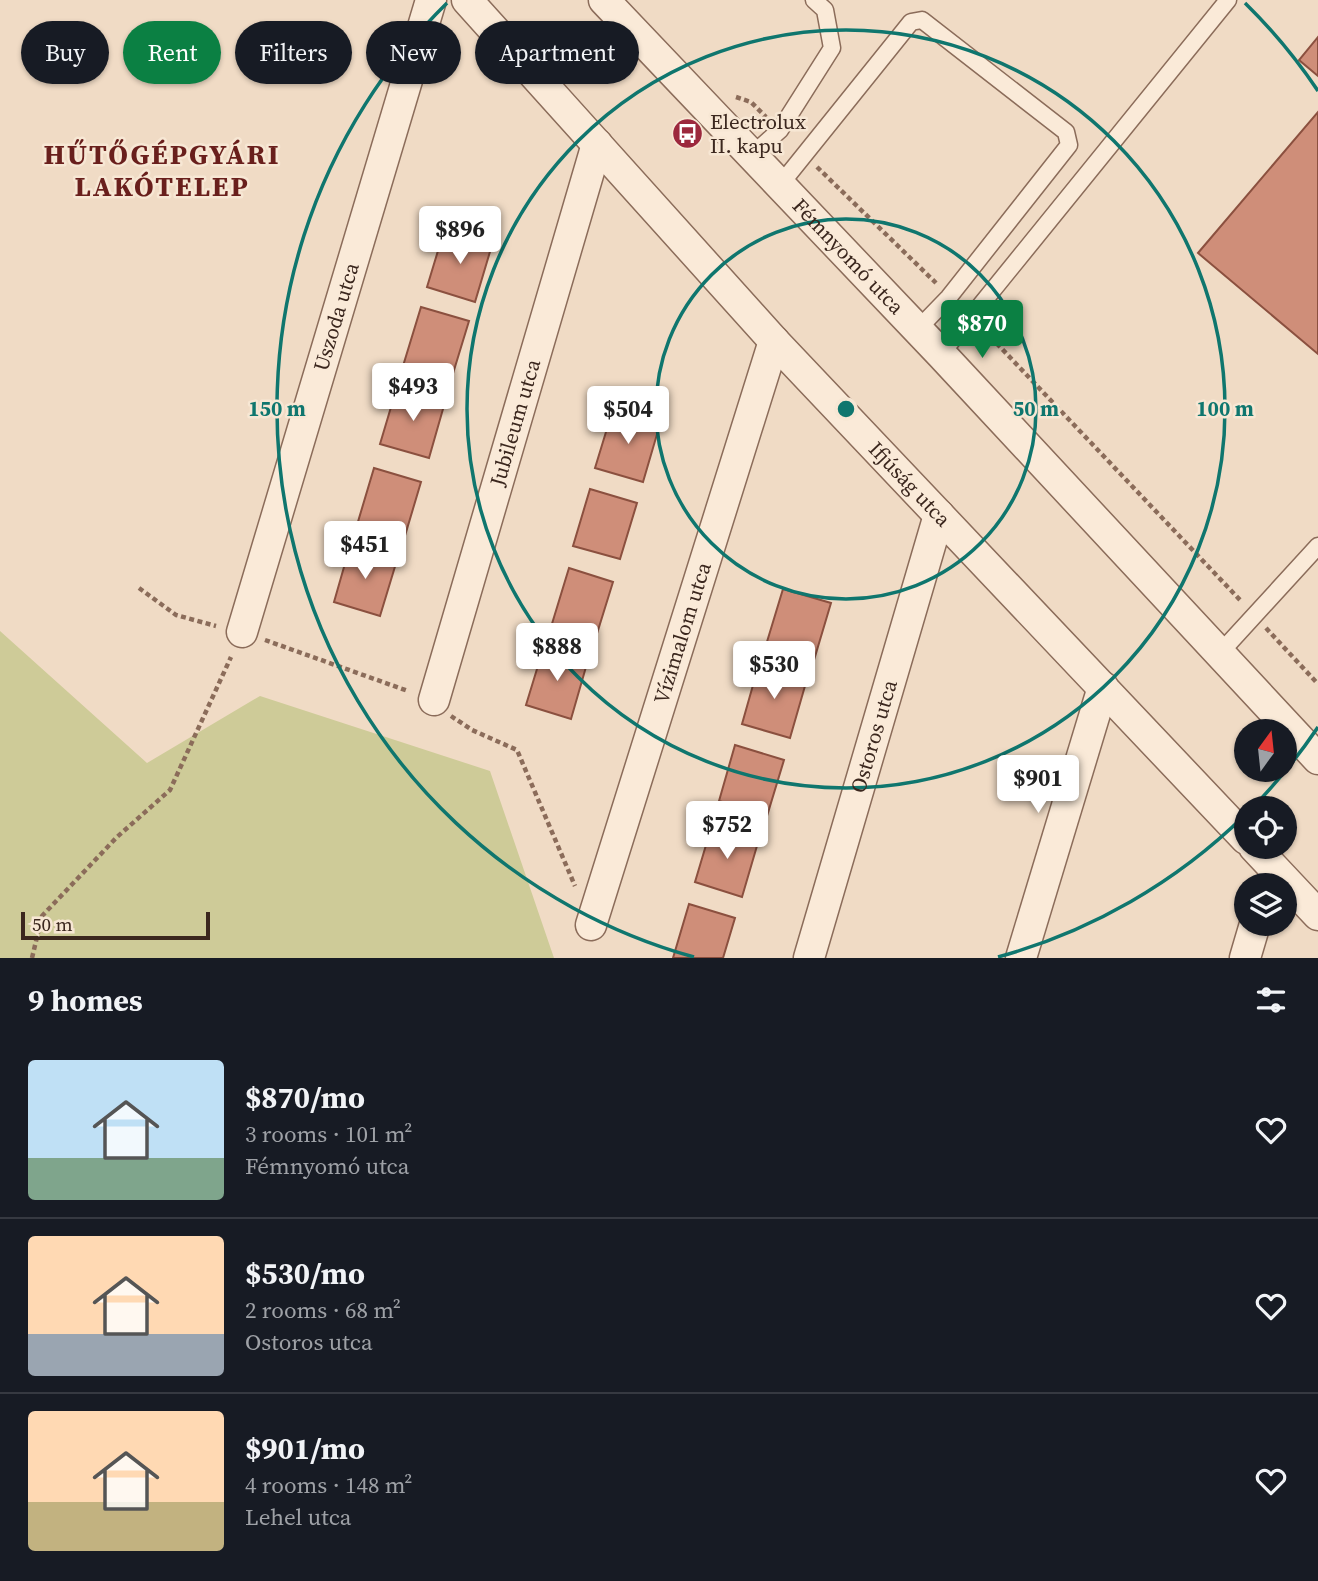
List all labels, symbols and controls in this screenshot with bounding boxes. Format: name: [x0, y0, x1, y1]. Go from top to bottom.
chip: Buy: [21, 21, 109, 84]
chip: Rent: [123, 21, 221, 84]
chip: Filters: [235, 21, 352, 84]
chip: New: [366, 21, 461, 84]
chip: Apartment: [475, 21, 639, 84]
place label: Electrolux II. kapu: [710, 107, 806, 160]
bus stop icon: Electrolux II. kapu: [670, 117, 704, 151]
district label: HŰTŐGÉPGYÁRI LAKÓTELEP: [43, 135, 281, 205]
street label: Fémnyomó utca: [786, 192, 911, 321]
pin: $896: [419, 206, 501, 266]
text: $896: [435, 213, 485, 245]
street label: Uszoda utca: [306, 259, 366, 374]
pin: $870: [941, 300, 1023, 360]
text: $870: [957, 307, 1007, 339]
street label: Jubileum utca: [482, 355, 547, 490]
pin: $493: [372, 364, 454, 423]
text: $493: [388, 370, 438, 402]
pin: $504: [587, 386, 669, 446]
text: $504: [603, 393, 653, 425]
text: 150 m: [248, 394, 306, 423]
text: 50 m: [1013, 394, 1059, 423]
text: 100 m: [1196, 394, 1254, 423]
centre of rings: [834, 397, 858, 421]
street label: Ifjúság utca: [862, 435, 958, 533]
pin: $451: [324, 522, 406, 581]
text: $451: [340, 528, 390, 560]
street label: Vízimalom utca: [646, 558, 718, 707]
pin: $888: [516, 624, 598, 683]
text: $888: [532, 630, 582, 662]
pin: $530: [733, 642, 815, 701]
text: $530: [749, 648, 799, 680]
street label: Ostoros utca: [843, 676, 904, 796]
north arrow: [1234, 719, 1297, 782]
map controls: [1234, 719, 1297, 936]
pin: $901: [997, 756, 1079, 815]
text: $901: [1013, 762, 1063, 794]
button: locate: [1234, 796, 1297, 859]
pin: $752: [686, 802, 768, 861]
text: $752: [702, 808, 752, 840]
button: layers: [1234, 873, 1297, 936]
scale bar: [21, 909, 210, 941]
text: 50 m: [32, 911, 73, 937]
text: 9 homes: [28, 980, 143, 1021]
icon: filters: [1252, 981, 1290, 1019]
text: $870/mo: [245, 1077, 365, 1118]
icon: home: [84, 1088, 168, 1172]
icon: heart: [1252, 1111, 1290, 1149]
text: 3 rooms · 101 m²: [245, 1118, 412, 1150]
text: Fémnyomó utca: [245, 1150, 410, 1182]
text: $530/mo: [245, 1253, 365, 1294]
icon: home: [84, 1264, 168, 1348]
icon: heart: [1252, 1287, 1290, 1325]
text: 2 rooms · 68 m²: [245, 1294, 401, 1326]
text: Ostoros utca: [245, 1326, 373, 1358]
text: $901/mo: [245, 1428, 365, 1469]
icon: home: [84, 1439, 168, 1523]
icon: heart: [1252, 1462, 1290, 1500]
text: 4 rooms · 148 m²: [245, 1469, 412, 1501]
text: Lehel utca: [245, 1501, 352, 1533]

